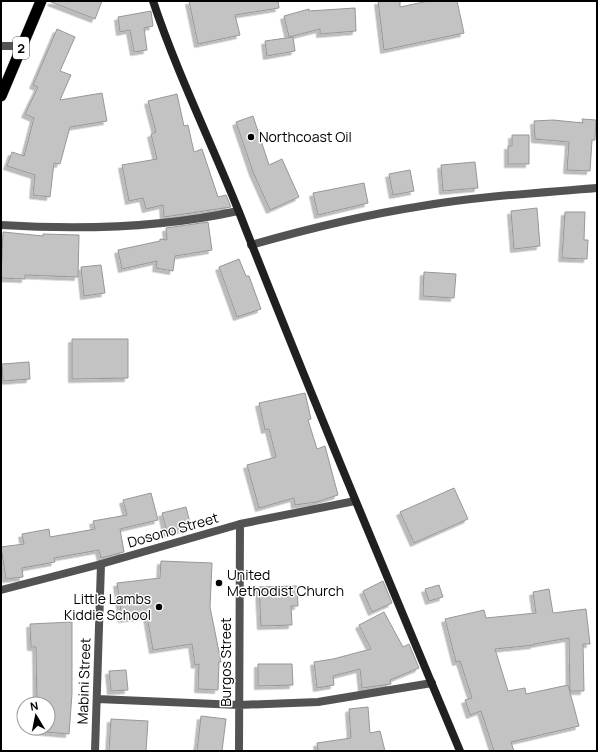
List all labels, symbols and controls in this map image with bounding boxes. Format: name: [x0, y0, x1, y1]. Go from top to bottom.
road number: 2: [13, 37, 29, 59]
place label: Northcoast Oil: [259, 127, 352, 146]
marker: Northcoast Oil: [246, 132, 256, 142]
street label: Dosono Street: [125, 507, 221, 552]
place label: United Methodist Church: [227, 565, 344, 600]
marker: United Methodist Church: [214, 578, 224, 588]
place label: Little Lambs Kiddie School: [64, 589, 151, 624]
marker: Little Lambs Kiddie School: [154, 602, 164, 612]
street label: Burgos Street: [216, 617, 235, 707]
street label: Mabini Street: [72, 637, 95, 725]
north arrow: [16, 696, 56, 736]
text: N: [29, 698, 39, 714]

